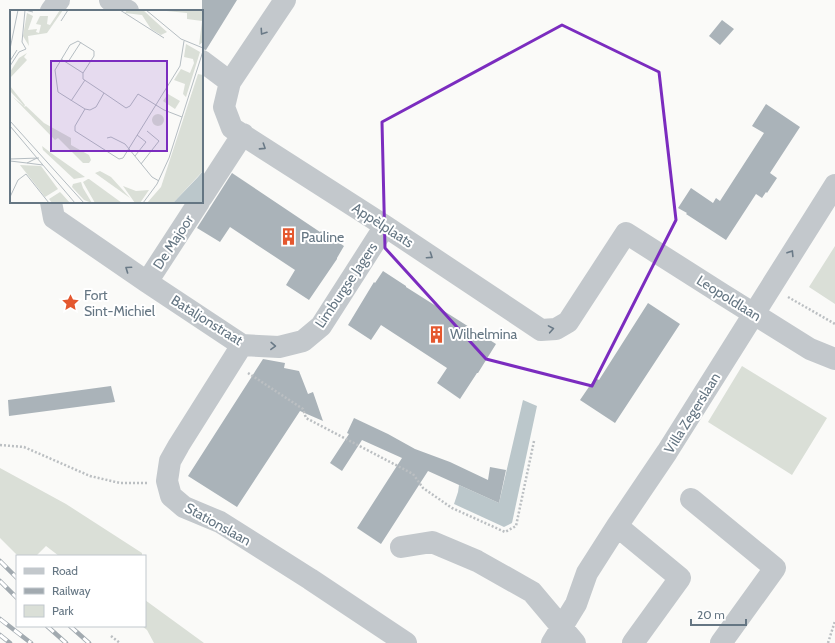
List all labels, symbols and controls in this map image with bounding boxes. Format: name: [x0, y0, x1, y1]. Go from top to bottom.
inset map: [10, 10, 203, 203]
one-way arrow: [261, 28, 268, 35]
one-way arrow: [259, 142, 266, 150]
street label: Appèlplaats: [349, 198, 417, 252]
street label: De Majoor: [149, 211, 198, 273]
building icon: Pauline: [278, 227, 298, 247]
place label: Pauline: [301, 228, 344, 246]
street label: Limburgse Jagers: [311, 239, 381, 331]
one-way arrow: [787, 250, 794, 257]
one-way arrow: [426, 251, 433, 259]
one-way arrow: [125, 267, 132, 274]
street label: Leopoldlaan: [693, 271, 765, 325]
place label: Fort Sint-Michiel: [84, 286, 156, 320]
street label: Bataljonstraat: [168, 291, 246, 349]
place icon: Fort Sint-Michiel: [61, 293, 81, 313]
building icon: Wilhelmina: [427, 324, 447, 344]
place label: Wilhelmina: [450, 325, 518, 343]
one-way arrow: [548, 325, 555, 334]
one-way arrow: [270, 342, 276, 351]
street label: Villa Zegerslaan: [660, 369, 724, 457]
street label: Stationslaan: [182, 498, 254, 550]
legend: [16, 555, 146, 627]
text: Road: [52, 563, 78, 578]
text: Railway: [52, 583, 90, 598]
scale bar: [691, 601, 746, 627]
text: Park: [52, 603, 74, 618]
text: 20 m: [697, 607, 725, 622]

